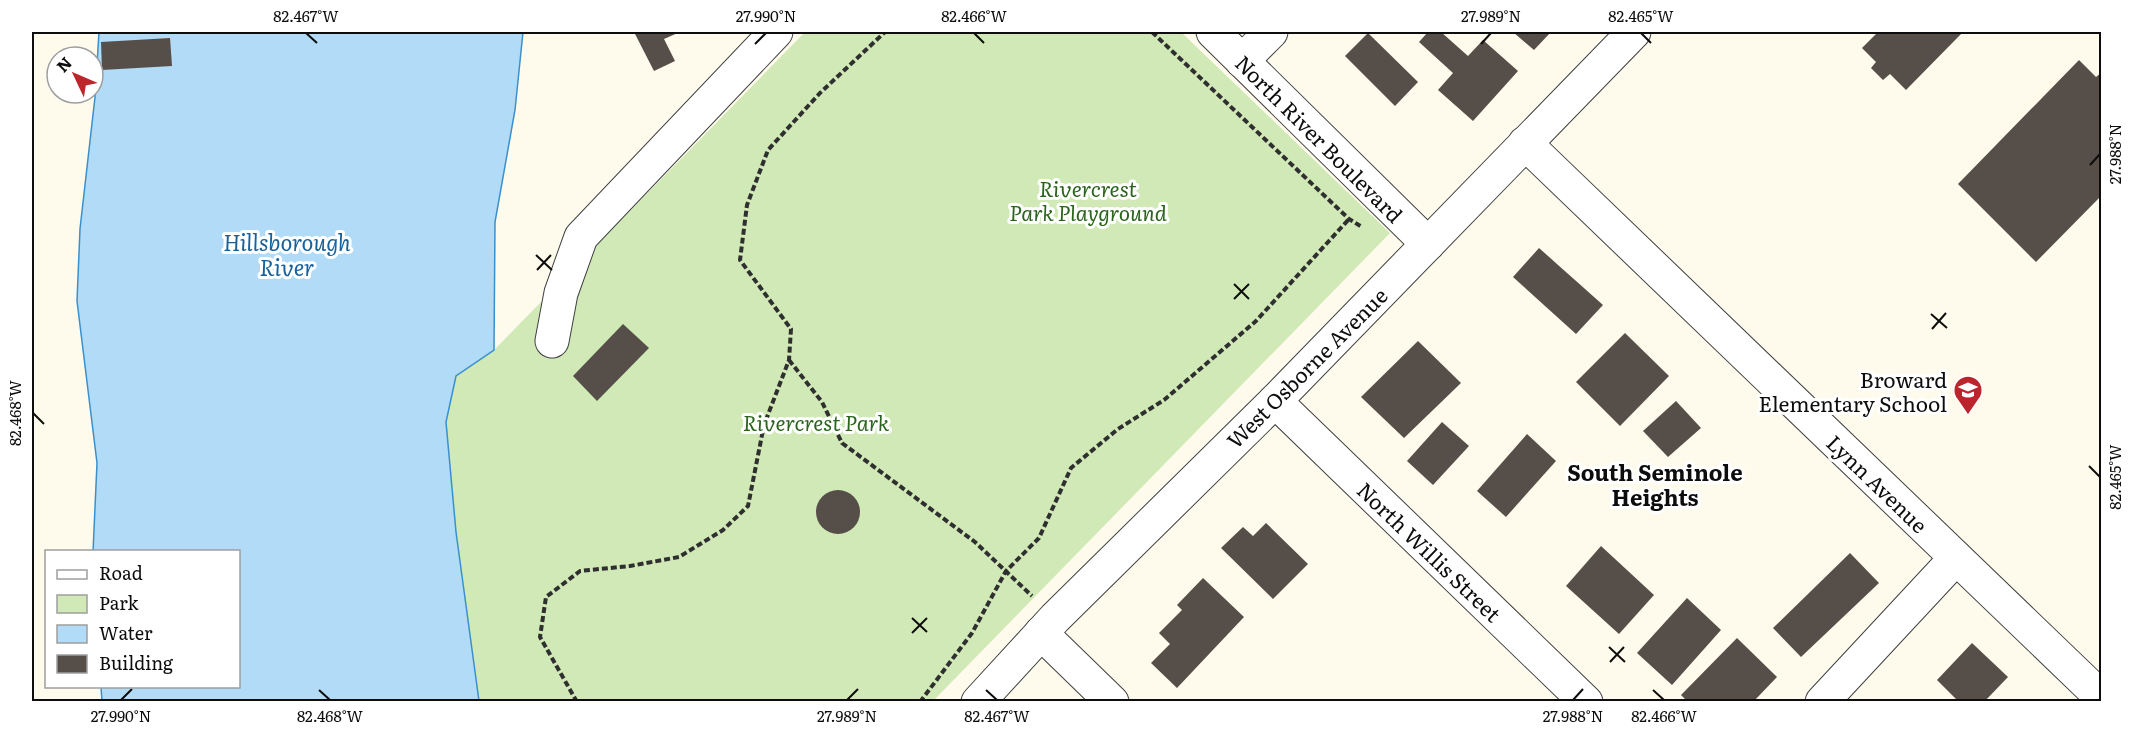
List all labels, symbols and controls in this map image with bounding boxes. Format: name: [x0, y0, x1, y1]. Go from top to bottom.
text: 82.467°W: [273, 4, 339, 27]
text: 27.990°N: [736, 4, 796, 27]
text: 82.466°W: [941, 4, 1007, 27]
text: 27.989°N: [1461, 4, 1521, 27]
text: 82.465°W: [1608, 4, 1674, 27]
north arrow: [45, 45, 105, 105]
street label: North River Boulevard: [1229, 47, 1411, 229]
text: N: [50, 51, 77, 77]
text: 27.988°N: [2103, 124, 2126, 184]
park label: Rivercrest Park Playground: [1009, 172, 1167, 227]
water label: Hillsborough River: [223, 225, 351, 283]
street label: West Osborne Avenue: [1219, 280, 1393, 454]
place label: Broward Elementary School: [1758, 363, 1947, 418]
school or university icon: Broward Elementary School: [1952, 374, 1984, 416]
text: 82.468°W: [3, 379, 26, 446]
park label: Rivercrest Park: [743, 406, 890, 437]
street label: Lynn Avenue: [1821, 427, 1935, 539]
text: 82.465°W: [2103, 444, 2126, 510]
district label: South Seminole Heights: [1567, 455, 1743, 513]
street label: North Willis Street: [1351, 474, 1509, 628]
legend: [45, 550, 240, 688]
text: Road: [99, 559, 143, 586]
text: Park: [99, 589, 140, 616]
text: Water: [99, 619, 153, 646]
text: Building: [99, 649, 174, 676]
text: 27.990°N: [91, 704, 151, 727]
text: 82.468°W: [297, 704, 364, 727]
text: 27.989°N: [817, 704, 877, 727]
text: 82.467°W: [964, 704, 1030, 727]
text: 27.988°N: [1543, 704, 1603, 727]
text: 82.466°W: [1631, 704, 1697, 727]

